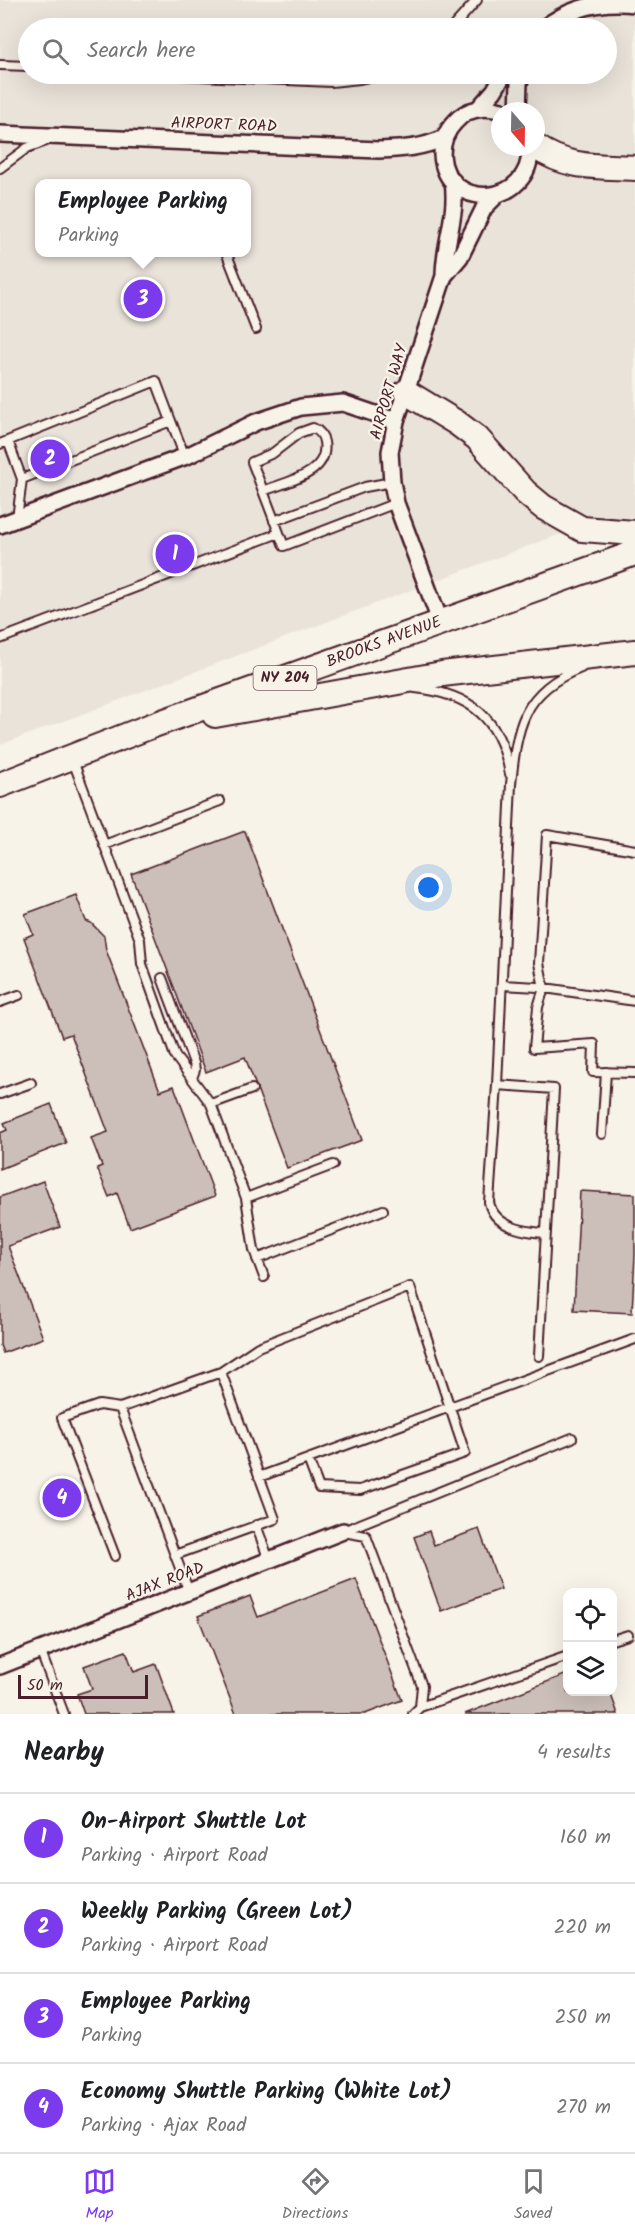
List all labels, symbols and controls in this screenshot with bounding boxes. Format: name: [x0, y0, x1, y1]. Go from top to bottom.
search box: [18, 18, 617, 84]
text: Search here: [87, 34, 195, 69]
icon: search: [39, 35, 72, 68]
north arrow: [491, 102, 545, 156]
street label: AIRPORT ROAD: [171, 111, 277, 139]
popup: [35, 179, 251, 257]
text: Employee Parking: [58, 185, 228, 220]
text: Parking: [58, 220, 119, 252]
pin: 3: [124, 276, 162, 322]
street label: AIRPORT WAY: [363, 341, 415, 443]
pin: 2: [31, 436, 70, 482]
pin: 1: [156, 532, 195, 576]
street label: BROOKS AVENUE: [323, 609, 446, 674]
road number: NY 204: [254, 666, 316, 690]
your location: [414, 873, 443, 902]
pin: 4: [42, 1476, 82, 1520]
street label: AJAX ROAD: [122, 1556, 208, 1608]
map controls: [563, 1588, 617, 1696]
button: locate: [563, 1588, 617, 1642]
button: layers: [563, 1642, 617, 1696]
scale bar: [18, 1672, 148, 1700]
text: 50 m: [27, 1673, 63, 1698]
text: Nearby: [24, 1732, 104, 1774]
text: 4 results: [537, 1737, 611, 1769]
text: On-Airport Shuttle Lot: [81, 1805, 306, 1840]
text: 1: [40, 1822, 47, 1854]
text: 160 m: [560, 1822, 611, 1854]
text: Parking · Airport Road: [81, 1840, 268, 1872]
text: Weekly Parking (Green Lot): [81, 1895, 353, 1930]
text: 2: [38, 1912, 49, 1944]
text: 220 m: [554, 1912, 611, 1944]
text: Parking · Airport Road: [81, 1930, 268, 1962]
text: Employee Parking: [81, 1985, 251, 2020]
text: 3: [38, 2002, 49, 2034]
text: 250 m: [555, 2002, 611, 2034]
text: Parking: [81, 2020, 142, 2052]
text: Economy Shuttle Parking (White Lot): [81, 2075, 452, 2110]
text: 4: [38, 2092, 49, 2124]
text: 270 m: [556, 2092, 611, 2124]
text: Parking · Ajax Road: [81, 2110, 246, 2142]
tab: Map: [83, 2165, 116, 2226]
tab: Directions: [282, 2165, 348, 2226]
tab: Saved: [514, 2165, 552, 2226]

